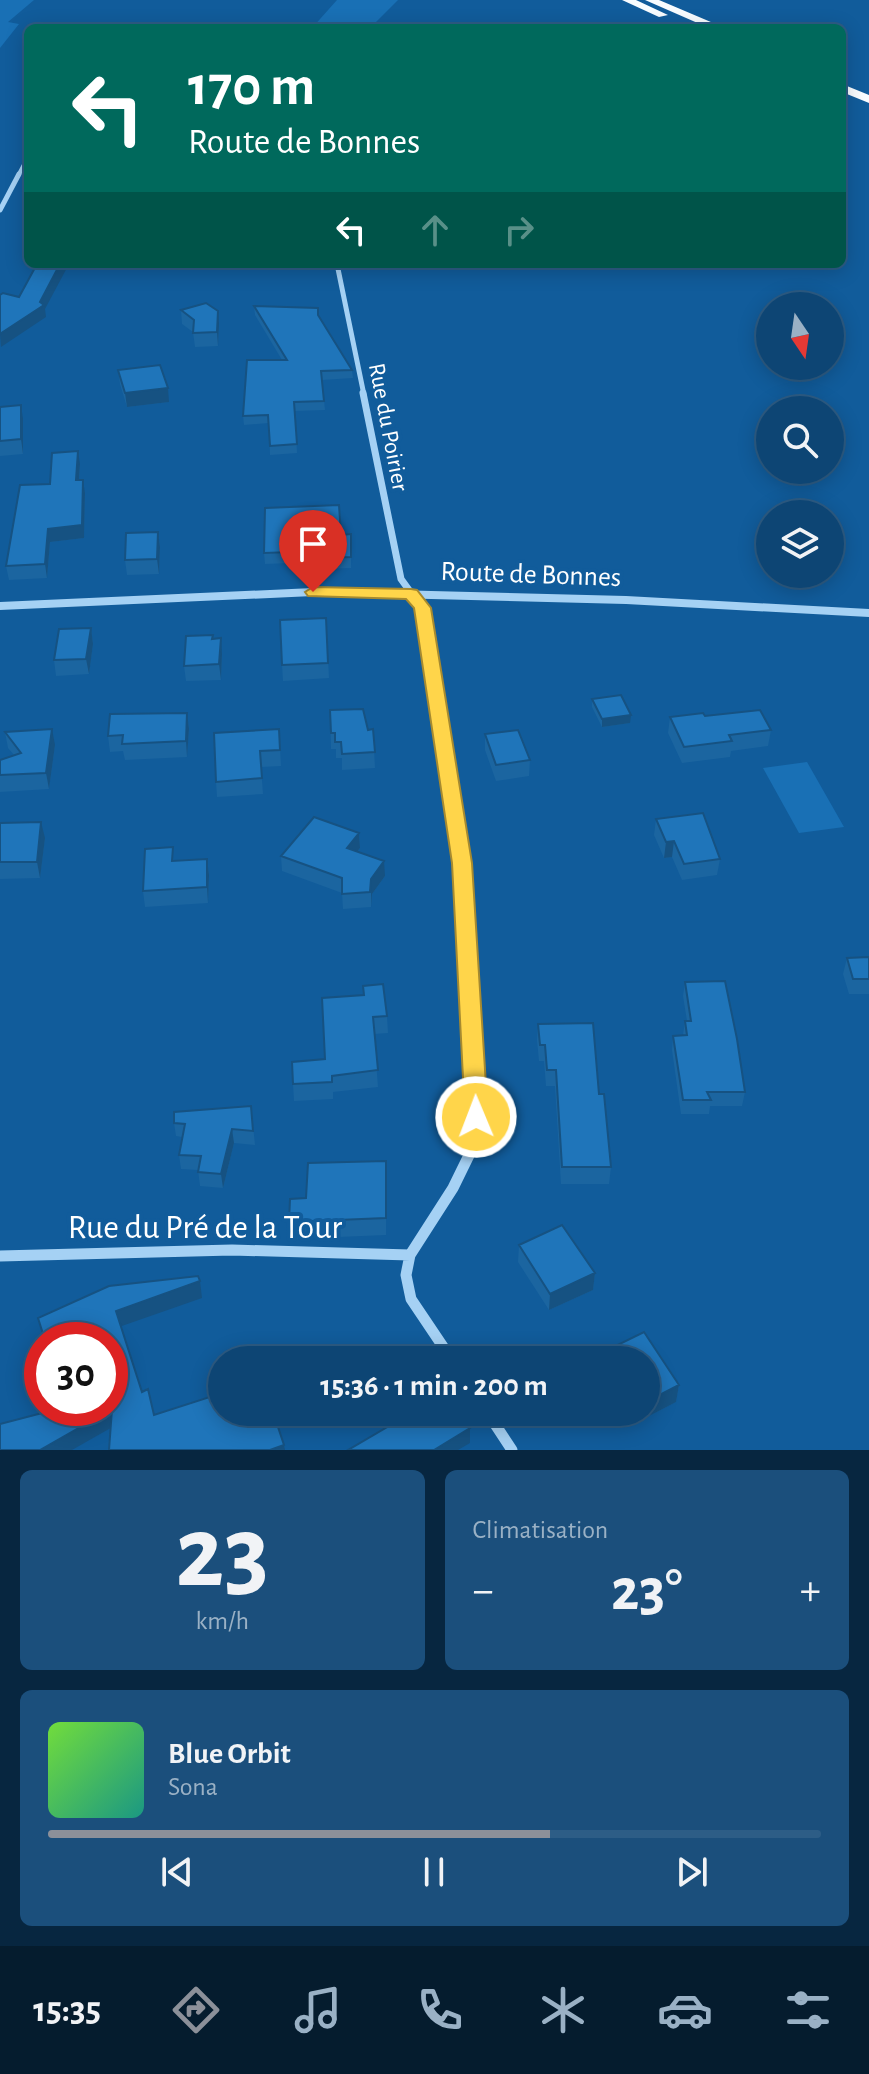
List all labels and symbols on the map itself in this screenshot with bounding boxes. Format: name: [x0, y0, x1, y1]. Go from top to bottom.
north arrow: [756, 292, 844, 380]
street label: Rue du Poirier: [364, 361, 412, 494]
pin: [279, 510, 347, 592]
street label: Route de Bonnes: [440, 558, 622, 592]
position arrow: [434, 1075, 518, 1159]
street label: Rue du Pré de la Tour: [68, 1211, 342, 1245]
speed limit sign: 30: [24, 1322, 128, 1426]

